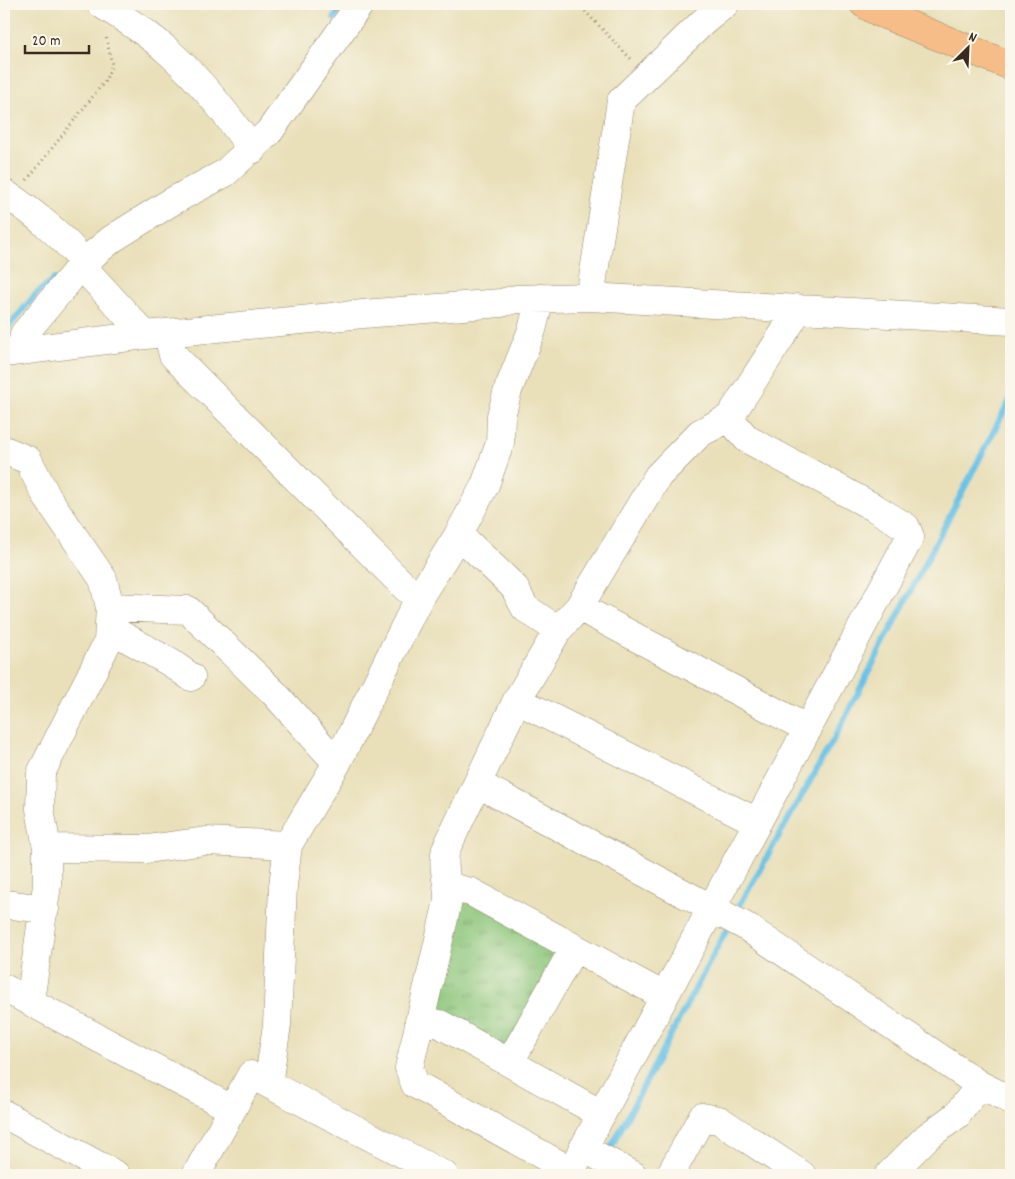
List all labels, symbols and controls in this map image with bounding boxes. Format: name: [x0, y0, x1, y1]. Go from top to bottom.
scale bar: [25, 22, 89, 54]
north arrow: [942, 22, 992, 72]
text: N: [965, 27, 980, 49]
text: 20 m: [32, 31, 60, 53]

